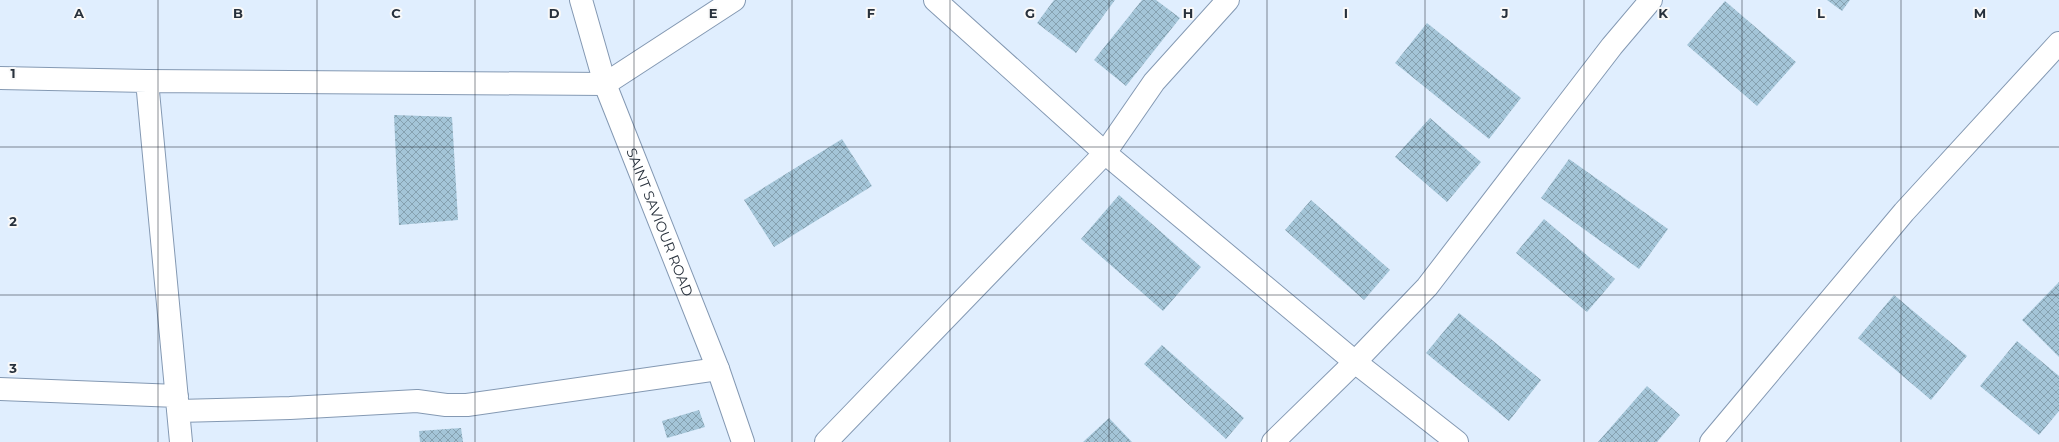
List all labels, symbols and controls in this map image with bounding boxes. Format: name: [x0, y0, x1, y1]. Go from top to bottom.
text: A: [73, 5, 85, 21]
text: B: [233, 5, 243, 21]
text: C: [391, 5, 401, 21]
text: D: [549, 5, 560, 21]
text: E: [709, 5, 718, 21]
text: F: [867, 5, 875, 21]
text: G: [1025, 5, 1035, 21]
text: H: [1183, 5, 1193, 21]
text: I: [1344, 5, 1348, 21]
text: J: [1500, 5, 1509, 21]
text: K: [1658, 5, 1668, 21]
text: L: [1817, 5, 1825, 21]
text: M: [1974, 5, 1986, 21]
text: 1: [10, 65, 16, 81]
street label: SAINT SAVIOUR ROAD: [622, 145, 697, 299]
text: 2: [9, 213, 17, 229]
text: 3: [8, 360, 17, 376]

